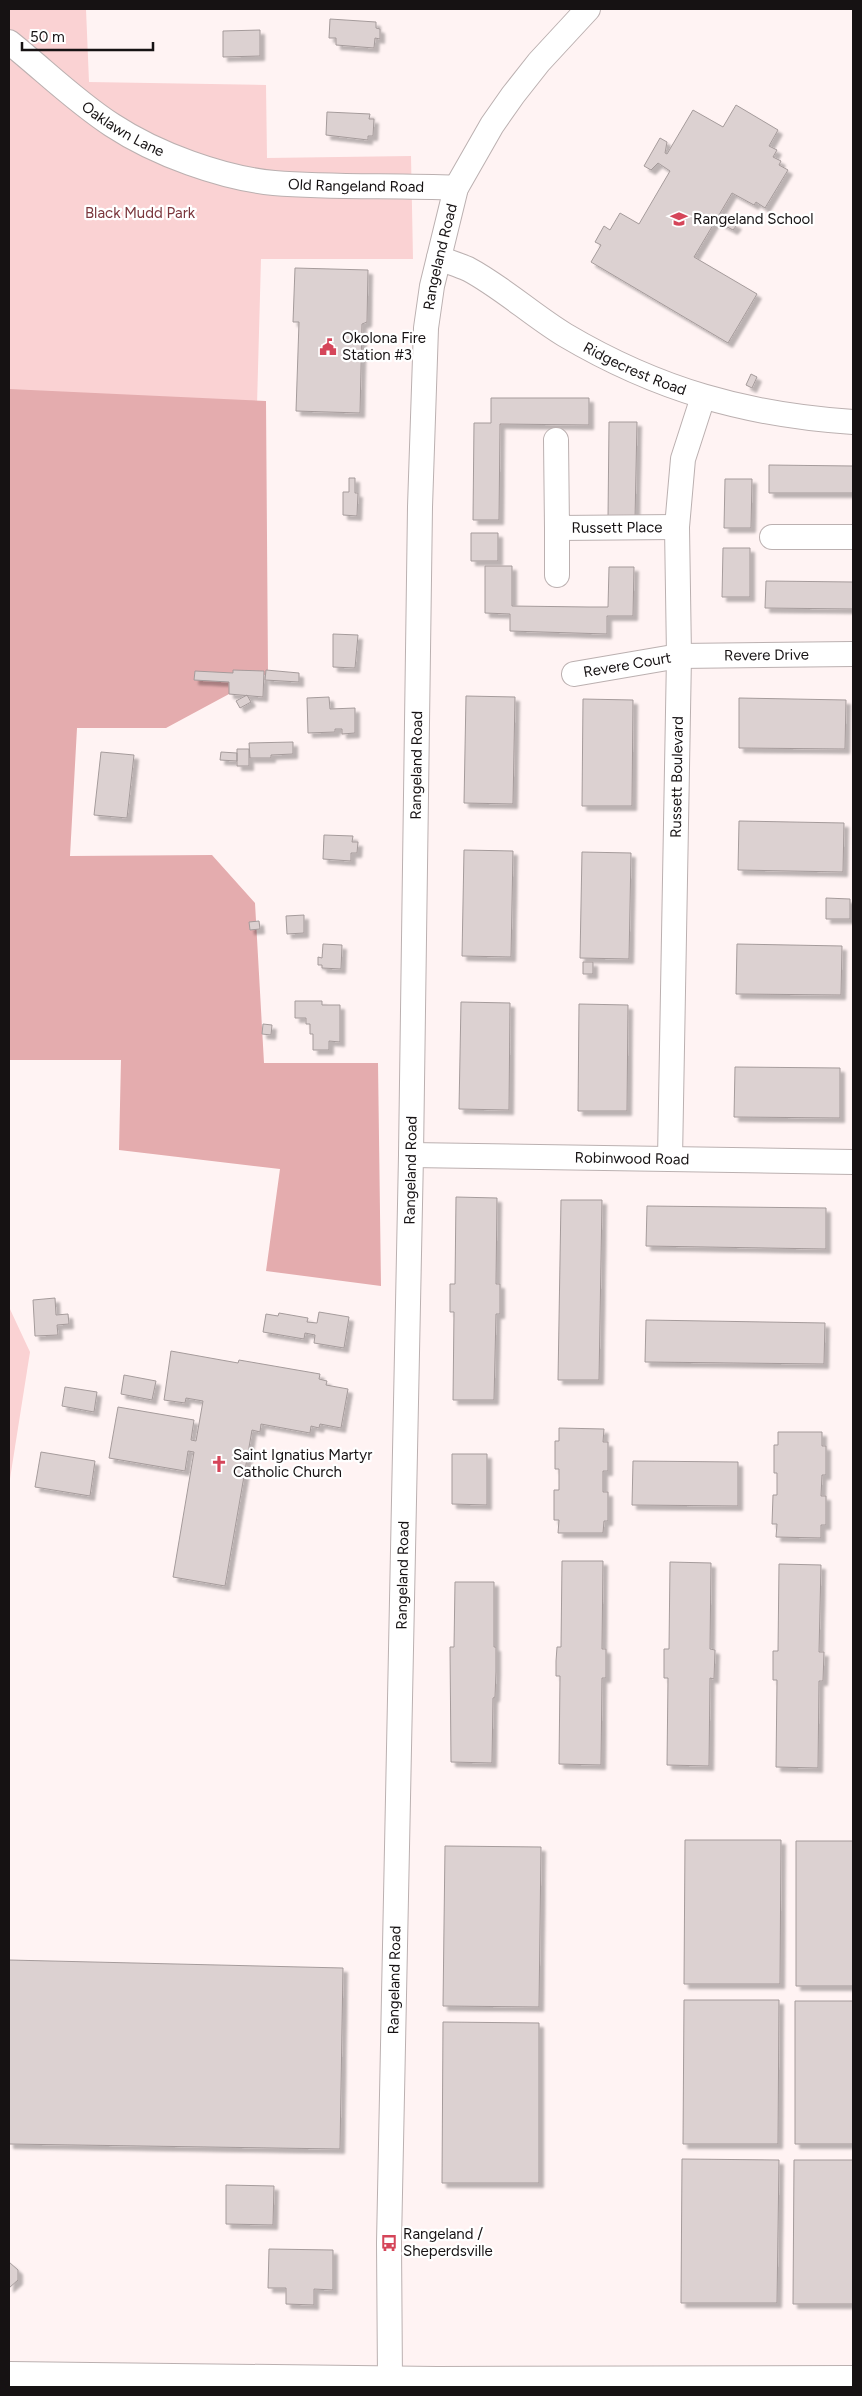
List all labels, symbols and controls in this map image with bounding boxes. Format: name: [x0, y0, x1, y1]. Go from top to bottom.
scale bar: [22, 20, 154, 52]
text: 50 m: [30, 28, 65, 46]
street label: Oaklawn Lane: [78, 97, 167, 161]
street label: Old Rangeland Road: [288, 175, 424, 196]
street label: Rangeland Road: [420, 202, 461, 311]
park label: Black Mudd Park: [85, 204, 196, 222]
school or university icon: Rangeland School: [669, 209, 689, 229]
place label: Rangeland School: [693, 210, 814, 228]
place label: Okolona Fire Station #3: [342, 329, 426, 364]
public building icon: Okolona Fire Station #3: [318, 337, 338, 357]
street label: Ridgecrest Road: [580, 338, 689, 399]
street label: Russett Place: [571, 518, 663, 537]
street label: Revere Drive: [724, 646, 809, 664]
street label: Revere Court: [582, 648, 673, 681]
street label: Rangeland Road: [407, 711, 426, 820]
street label: Russett Boulevard: [667, 716, 687, 838]
street label: Rangeland Road: [401, 1116, 421, 1225]
street label: Robinwood Road: [574, 1149, 689, 1168]
place label: Saint Ignatius Martyr Catholic Church: [233, 1446, 372, 1481]
church icon: Saint Ignatius Martyr Catholic Church: [209, 1454, 229, 1474]
street label: Rangeland Road: [392, 1521, 413, 1630]
street label: Rangeland Road: [384, 1925, 404, 2035]
place label: Rangeland / Sheperdsville: [403, 2225, 493, 2260]
bus stop icon: Rangeland / Sheperdsville: [379, 2233, 399, 2253]

